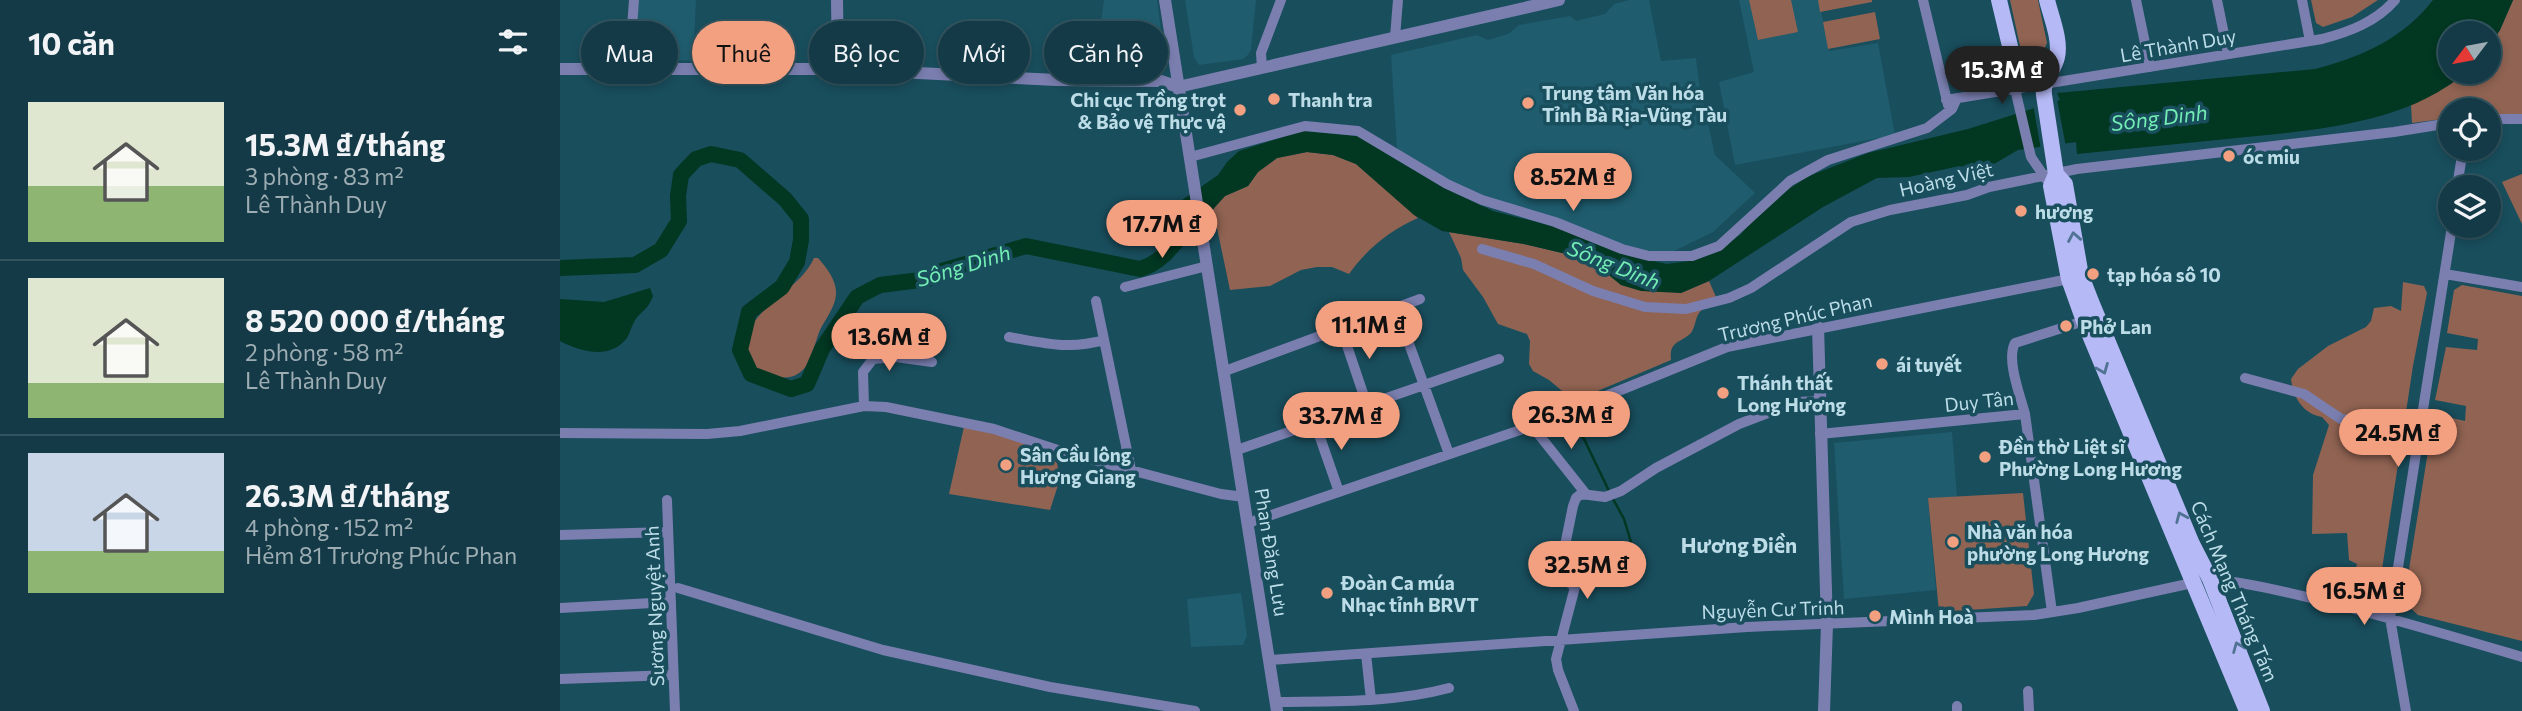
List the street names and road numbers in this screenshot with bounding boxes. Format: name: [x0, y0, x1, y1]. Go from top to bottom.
street label: Lê Thành Duy: [2118, 23, 2238, 67]
street label: Hoàng Việt: [1897, 157, 1995, 201]
street label: Trương Phúc Phan: [1716, 288, 1874, 346]
street label: Duy Tân: [1943, 386, 2015, 416]
street label: Phan Đăng Lưu: [1251, 486, 1293, 618]
street label: Cách Mạng Tháng Tám: [2186, 497, 2284, 685]
street label: Sương Nguyệt Anh: [640, 525, 668, 687]
street label: Nguyễn Cư Trinh: [1701, 595, 1845, 623]

